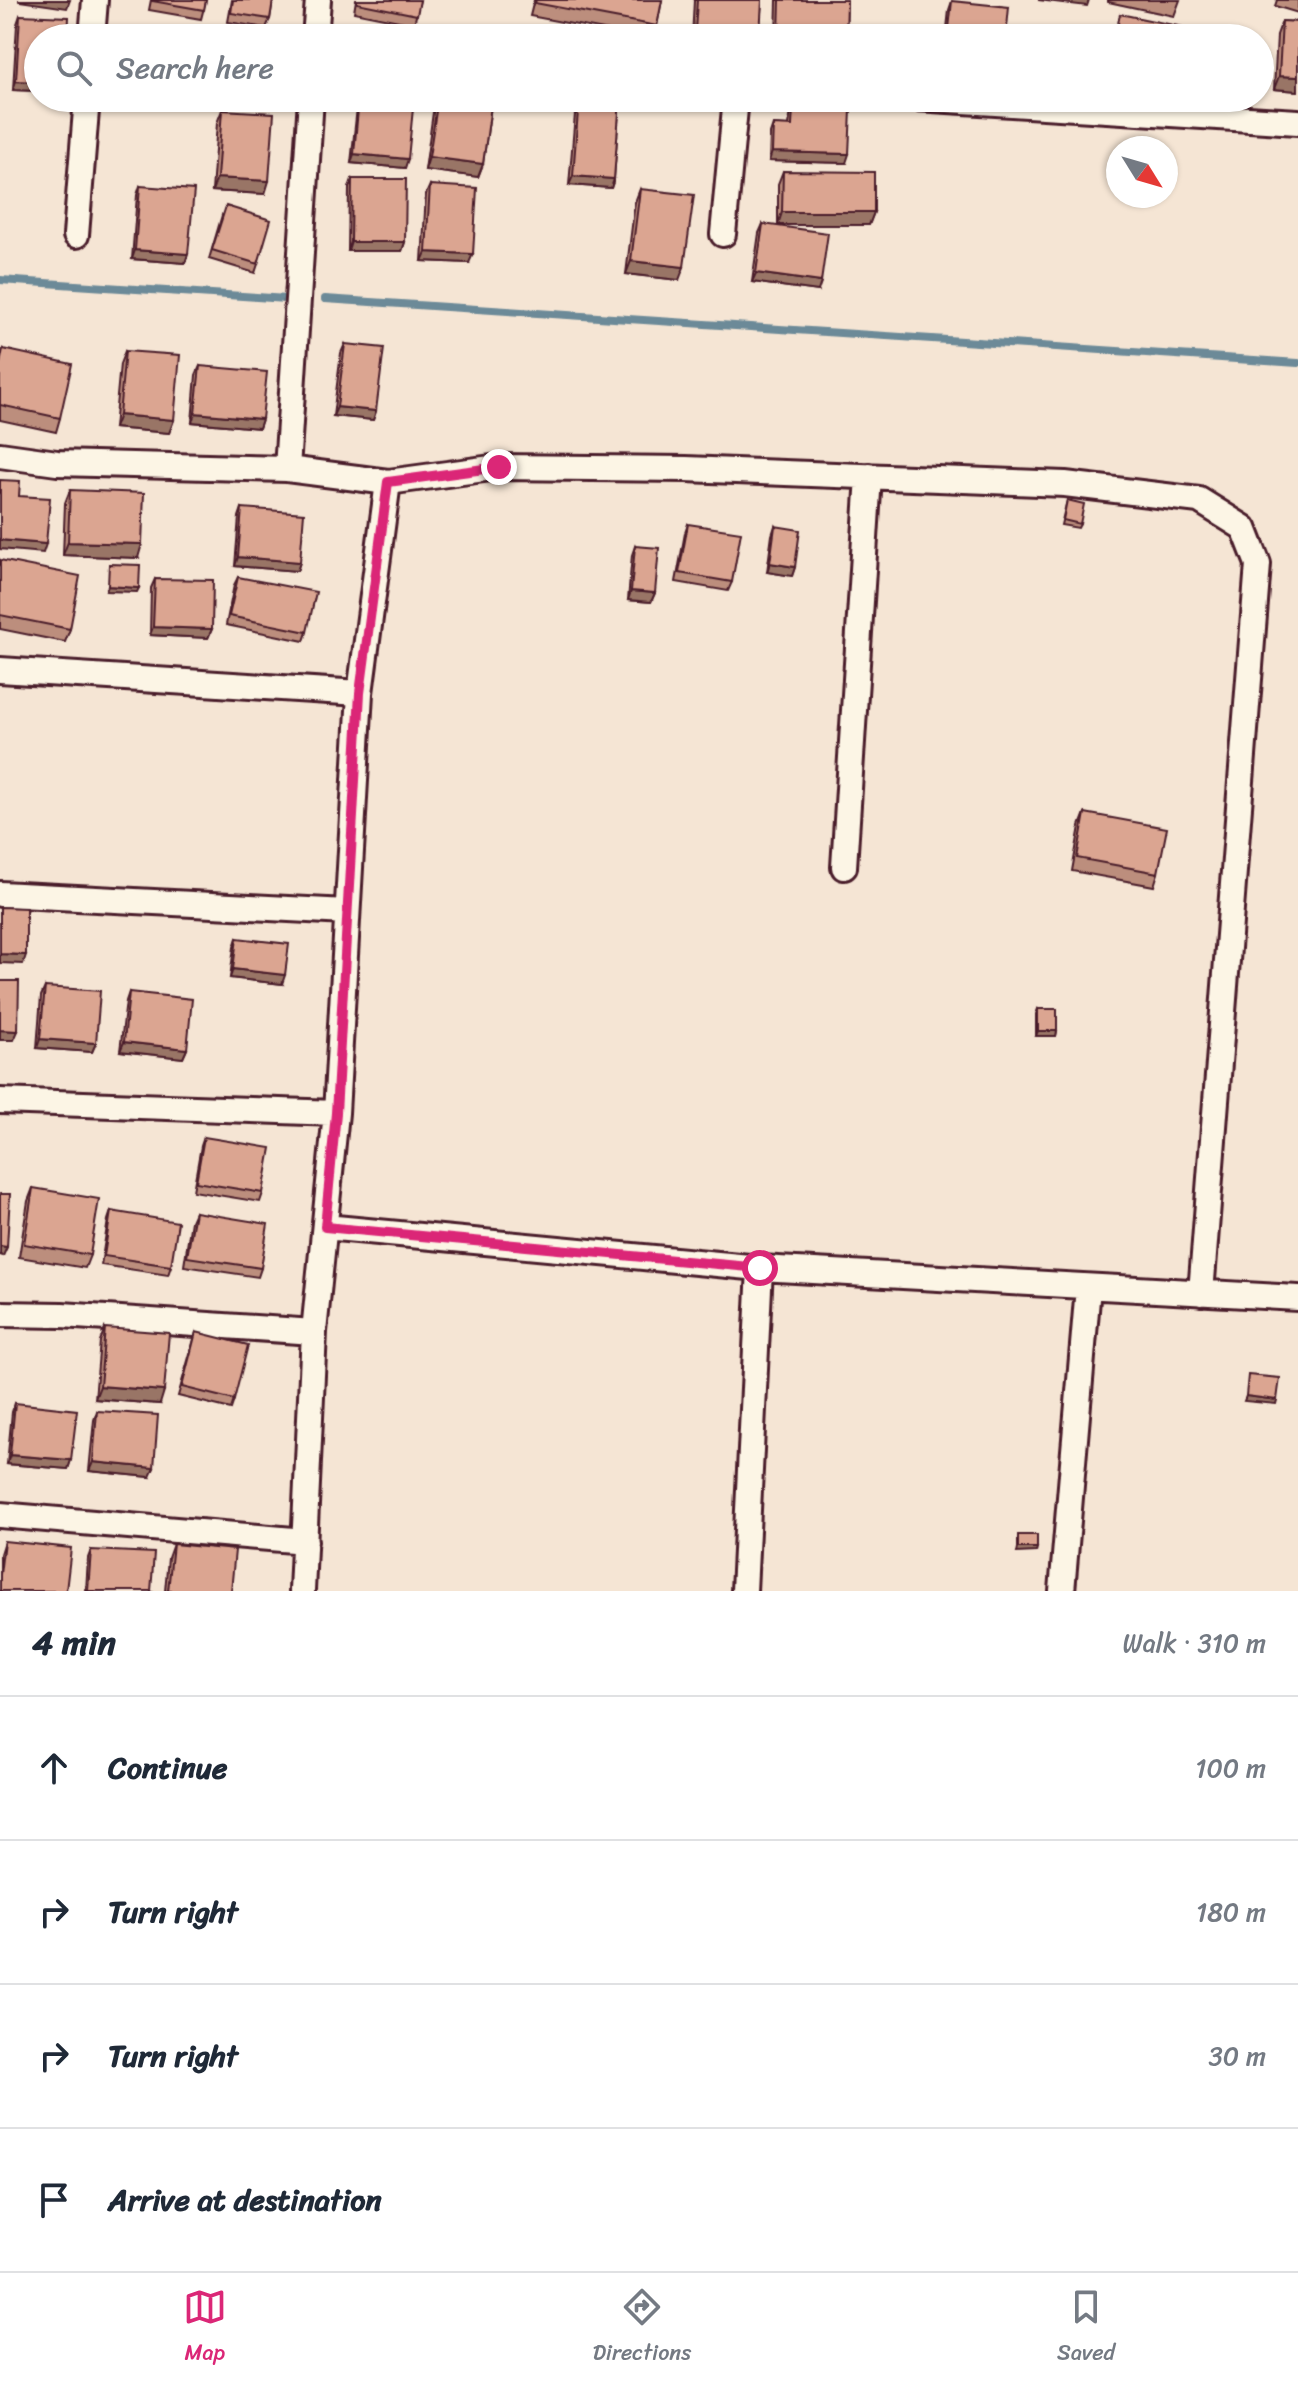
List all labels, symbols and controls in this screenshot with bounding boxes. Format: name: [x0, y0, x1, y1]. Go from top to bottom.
search box: [24, 24, 1274, 112]
text: Search here: [116, 41, 274, 95]
icon: search: [52, 46, 96, 90]
north arrow: [1106, 136, 1178, 208]
route end: [481, 449, 517, 485]
route start: [742, 1250, 778, 1286]
text: 4 min: [32, 1613, 116, 1673]
text: Walk · 310 m: [1123, 1620, 1266, 1666]
text: Continue: [108, 1741, 227, 1795]
text: 100 m: [1195, 1745, 1266, 1791]
icon: ahead: [32, 1746, 76, 1790]
text: Turn right: [108, 1885, 238, 1939]
text: 180 m: [1196, 1889, 1266, 1935]
icon: right: [32, 1890, 76, 1934]
text: Turn right: [108, 2029, 238, 2083]
text: 30 m: [1209, 2033, 1266, 2079]
icon: right: [32, 2034, 76, 2078]
text: Arrive at destination: [108, 2173, 382, 2227]
icon: arrive: [32, 2178, 76, 2222]
tab: Map: [183, 2285, 227, 2372]
tab: Directions: [593, 2285, 691, 2372]
tab: Saved: [1057, 2285, 1115, 2372]

